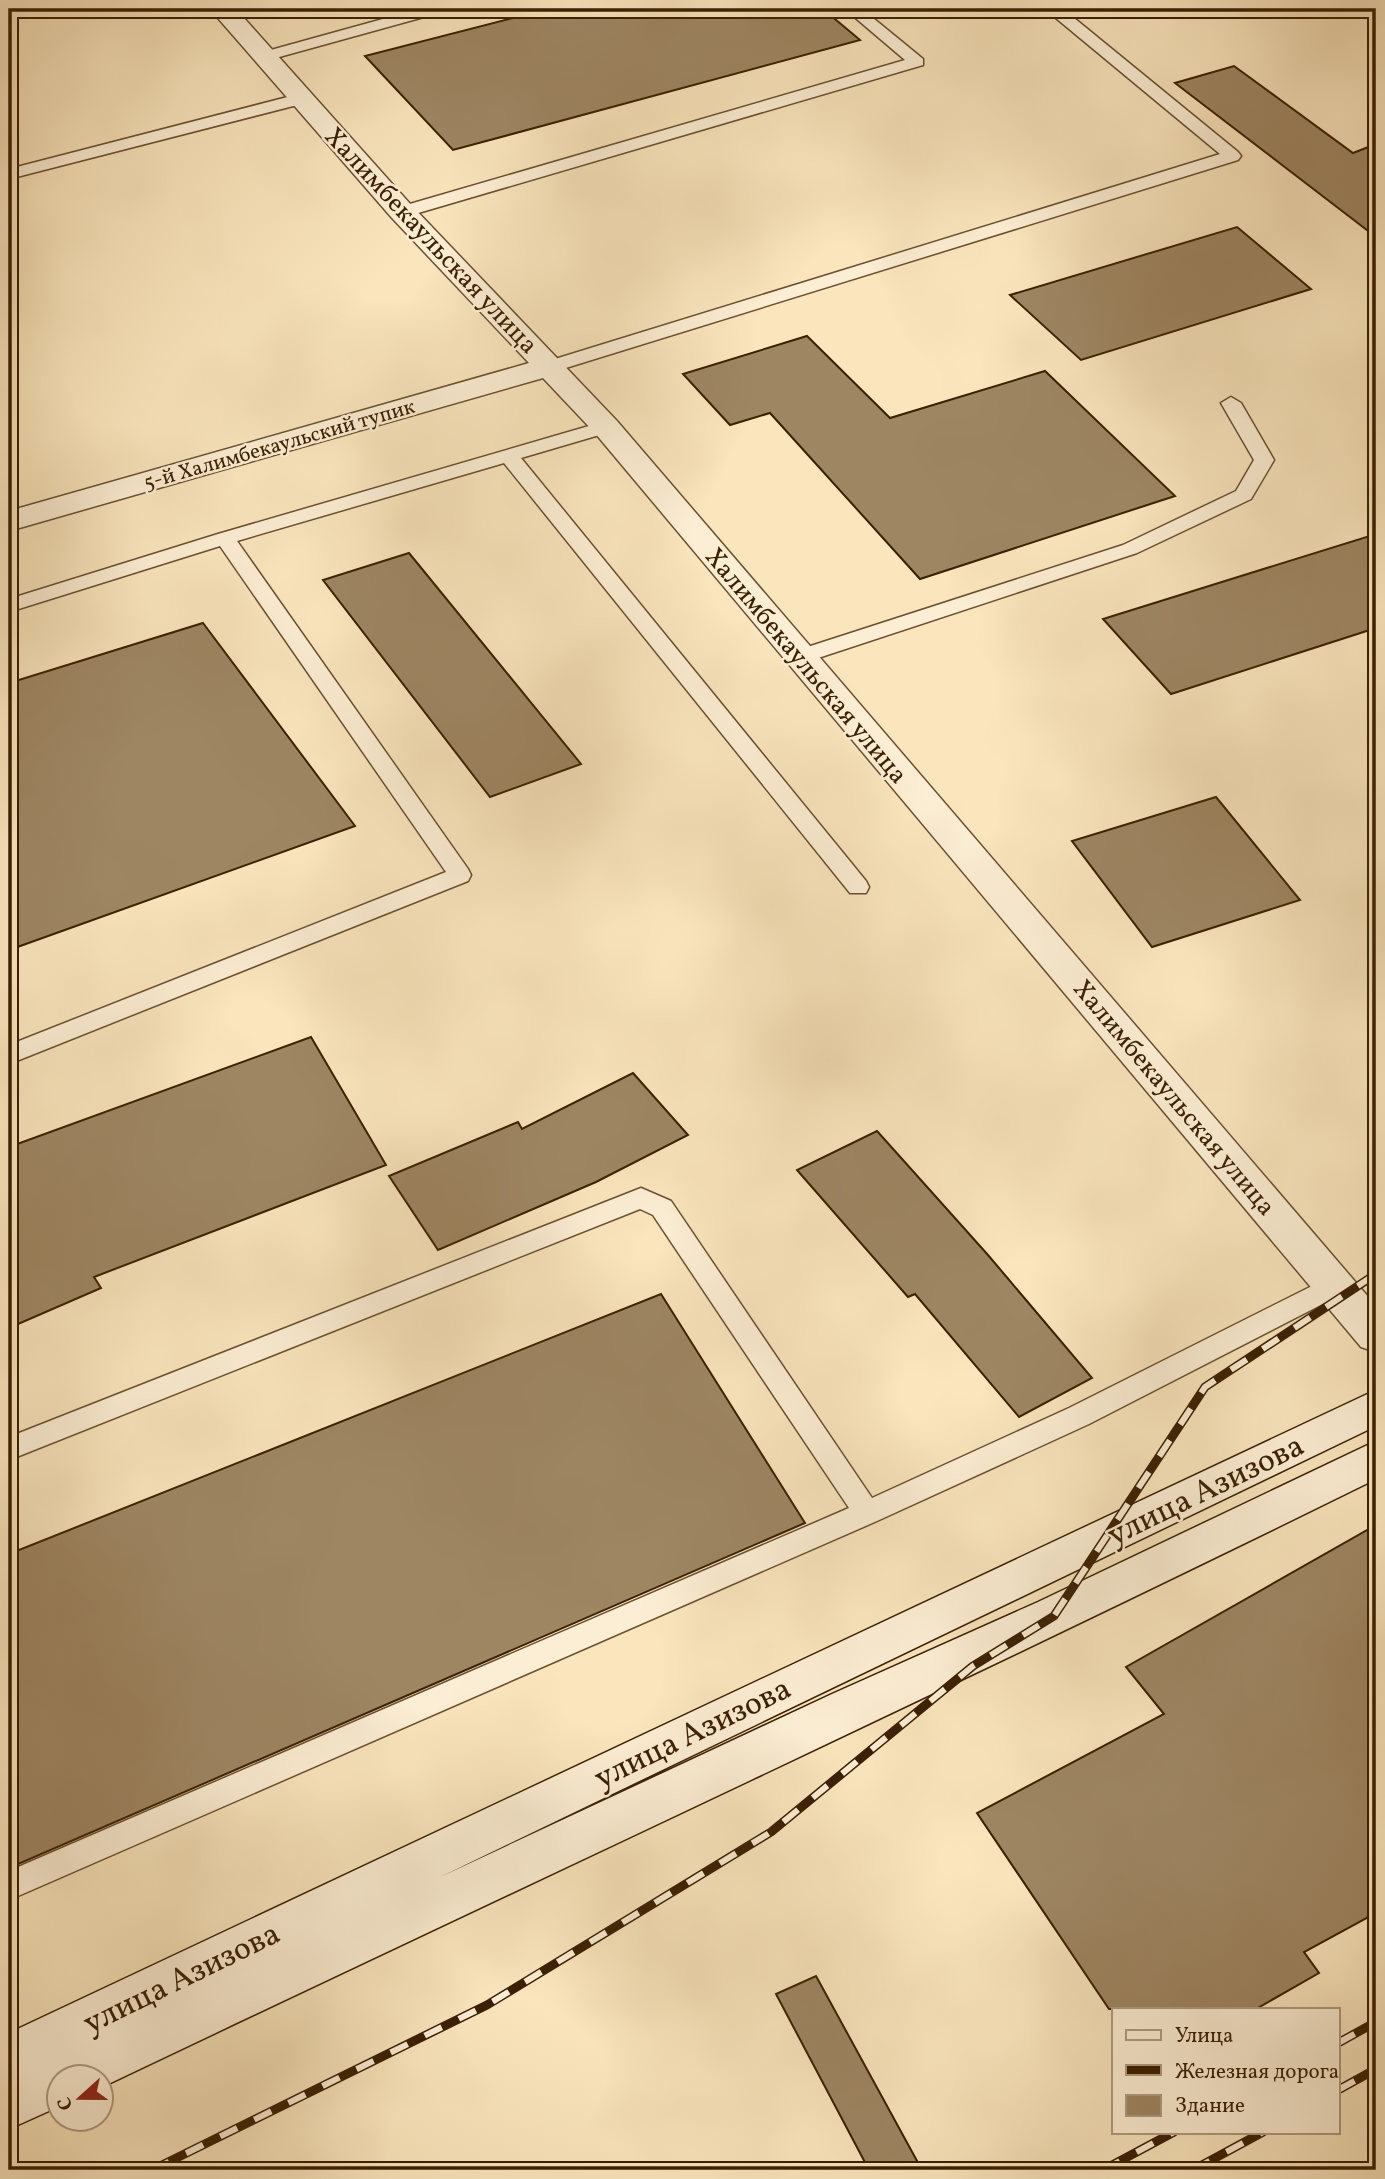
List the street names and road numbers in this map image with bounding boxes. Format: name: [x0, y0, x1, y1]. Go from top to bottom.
street label: Халимбекаульская улица: [316, 120, 546, 363]
street label: 5-й Халимбекаульский тупик: [140, 393, 418, 498]
street label: Халимбекаульская улица: [696, 540, 915, 792]
street label: Халимбекаульская улица: [1064, 972, 1283, 1224]
street label: улица Азизова: [1100, 1425, 1312, 1558]
street label: улица Азизова: [587, 1668, 799, 1801]
street label: улица Азизова: [76, 1913, 288, 2046]

